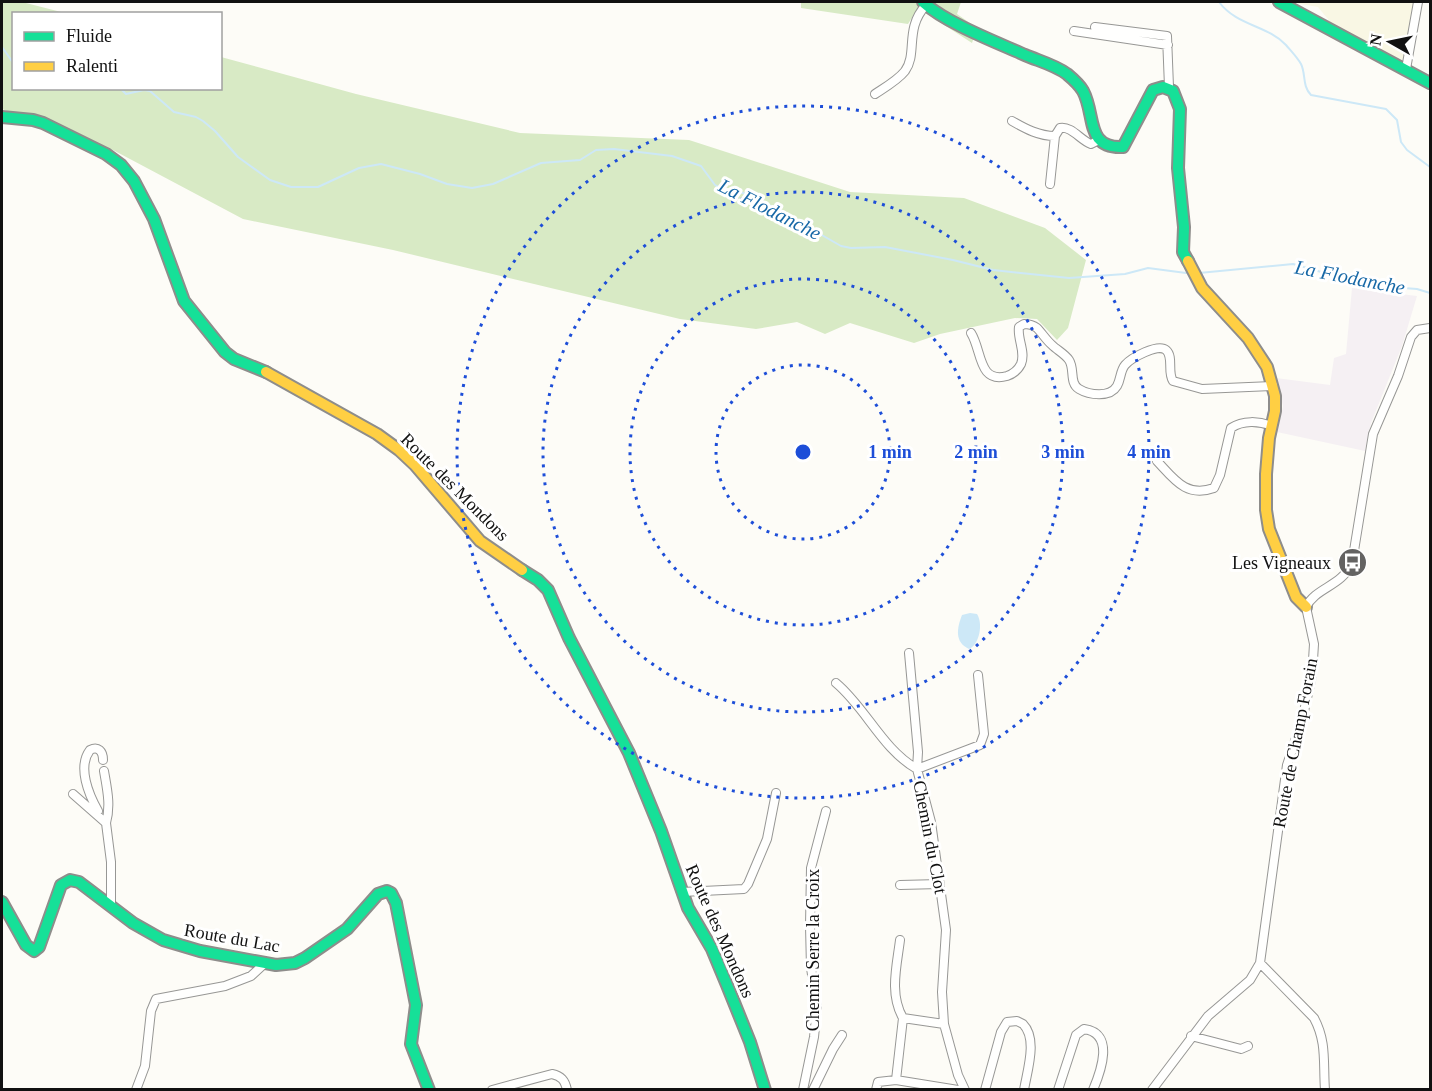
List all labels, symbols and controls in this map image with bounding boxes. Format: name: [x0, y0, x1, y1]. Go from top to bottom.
legend: [12, 12, 222, 90]
north arrow: [1360, 12, 1420, 72]
text: Fluide: [66, 26, 112, 46]
text: N: [1366, 32, 1385, 47]
text: Ralenti: [66, 56, 118, 76]
water label: La Flodanche: [714, 173, 825, 244]
water label: La Flodanche: [1292, 255, 1407, 298]
street label: Route des Mondons: [397, 429, 513, 545]
centre of rings: [793, 442, 813, 462]
text: 1 min: [868, 442, 912, 462]
text: 2 min: [954, 442, 998, 462]
text: 3 min: [1041, 442, 1085, 462]
text: 4 min: [1127, 442, 1171, 462]
bus stop icon: Les Vigneaux: [1336, 547, 1368, 579]
place label: Les Vigneaux: [1232, 553, 1331, 573]
street label: Route de Champ Forain: [1269, 656, 1321, 830]
street label: Chemin du Clot: [909, 779, 951, 895]
street label: Route des Mondons: [682, 861, 758, 1001]
street label: Chemin Serre la Croix: [803, 869, 823, 1031]
street label: Route du Lac: [183, 920, 281, 956]

